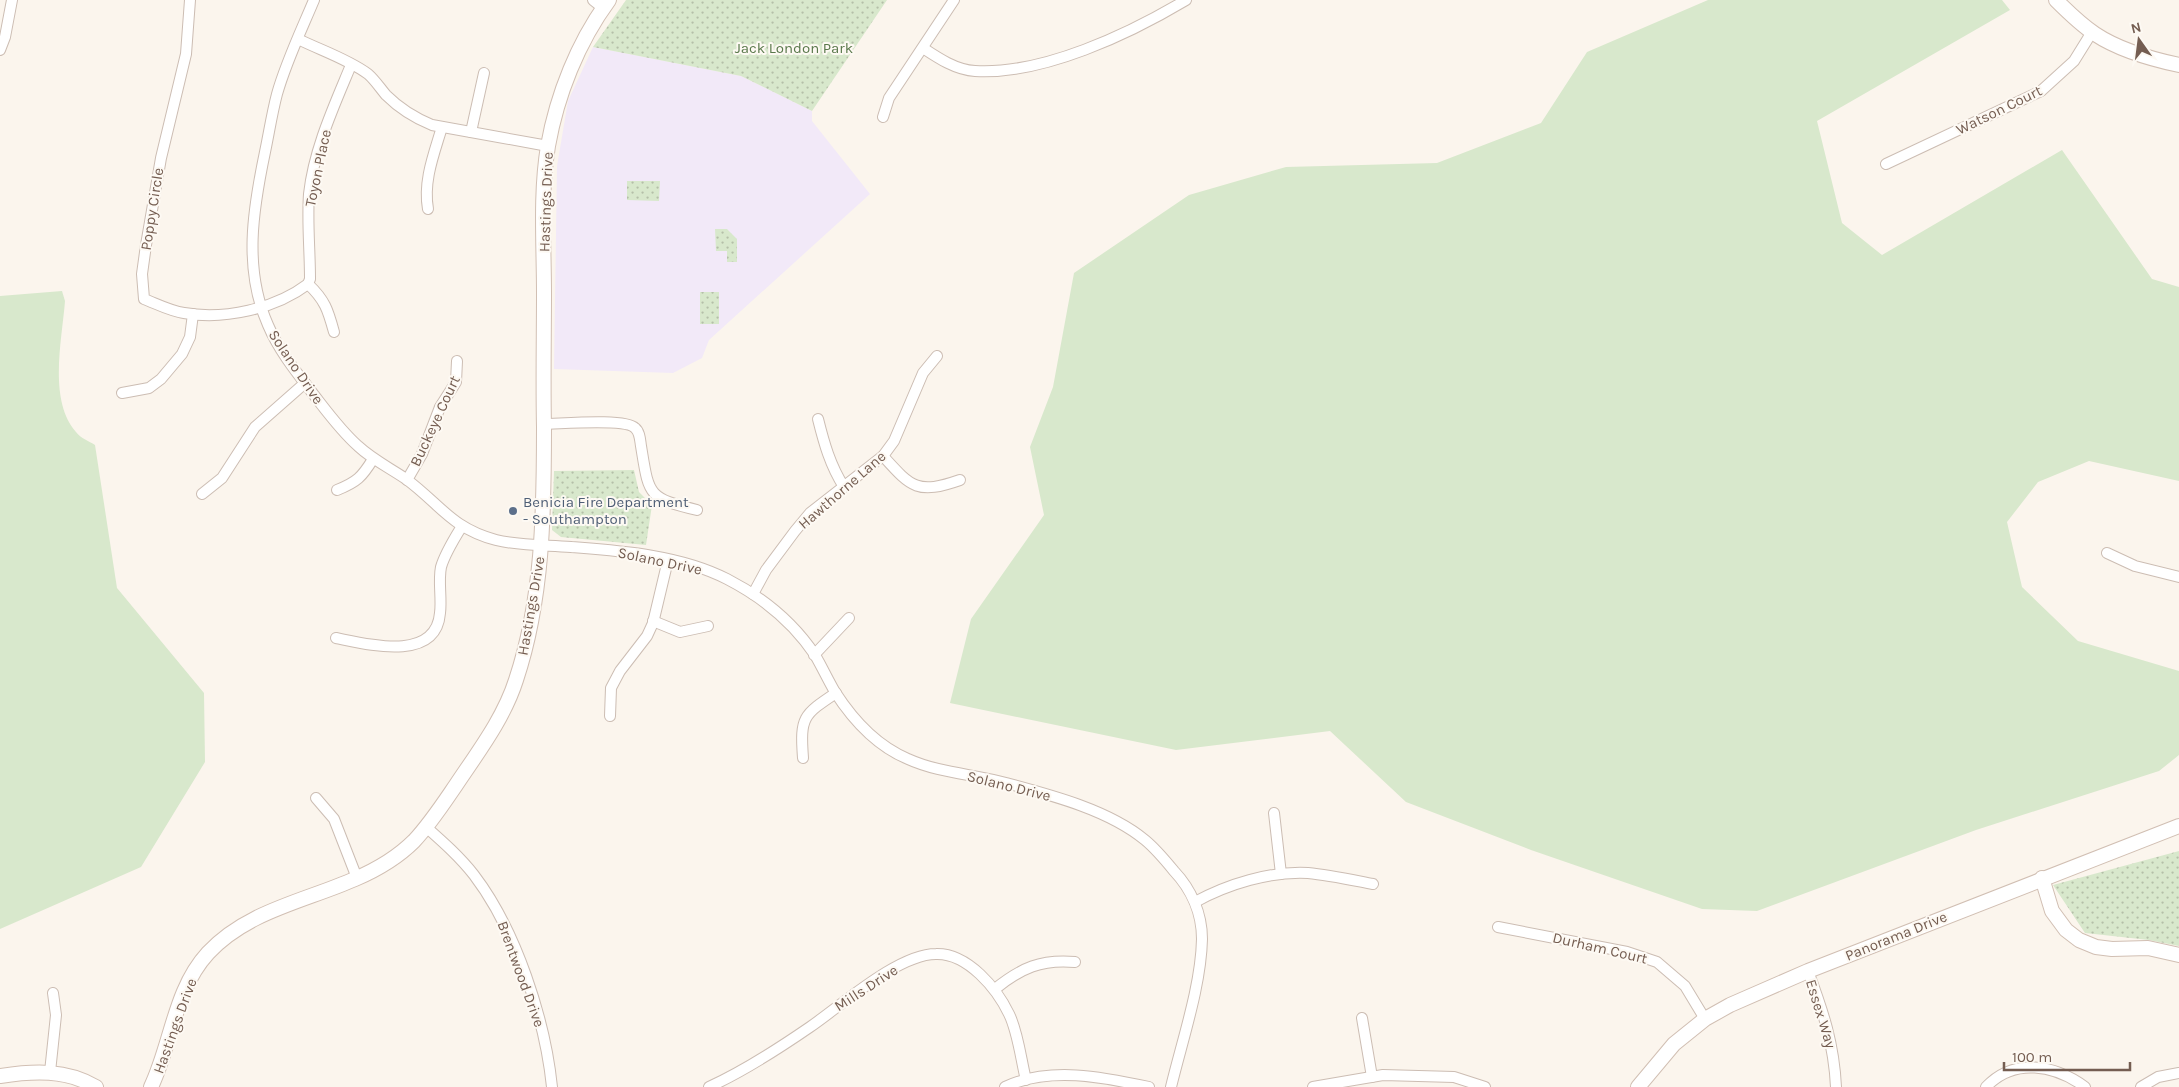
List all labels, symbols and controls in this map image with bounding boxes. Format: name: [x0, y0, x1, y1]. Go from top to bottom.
north arrow: [2114, 15, 2164, 65]
text: N: [2129, 18, 2143, 37]
park label: Jack London Park: [735, 39, 853, 57]
street label: Watson Court: [1953, 81, 2045, 138]
street label: Toyon Place: [301, 128, 335, 208]
street label: Hastings Drive: [535, 152, 557, 252]
street label: Poppy Circle: [137, 166, 167, 252]
street label: Solano Drive: [265, 326, 327, 408]
street label: Buckeye Court: [406, 372, 464, 469]
street label: Hawthorne Lane: [795, 447, 889, 533]
place label: Benicia Fire Department - Southampton: [523, 493, 689, 528]
marker: Benicia Fire Department - Southampton: [507, 505, 519, 517]
street label: Solano Drive: [616, 543, 704, 579]
street label: Hastings Drive: [513, 555, 549, 657]
street label: Solano Drive: [965, 767, 1053, 805]
street label: Panorama Drive: [1842, 907, 1950, 965]
street label: Brentwood Drive: [493, 918, 549, 1030]
street label: Durham Court: [1551, 928, 1650, 968]
street label: Mills Drive: [831, 961, 901, 1015]
street label: Hastings Drive: [149, 976, 201, 1076]
street label: Essex Way: [1802, 977, 1840, 1051]
scale bar: [2004, 1040, 2130, 1072]
text: 100 m: [2012, 1048, 2052, 1066]

